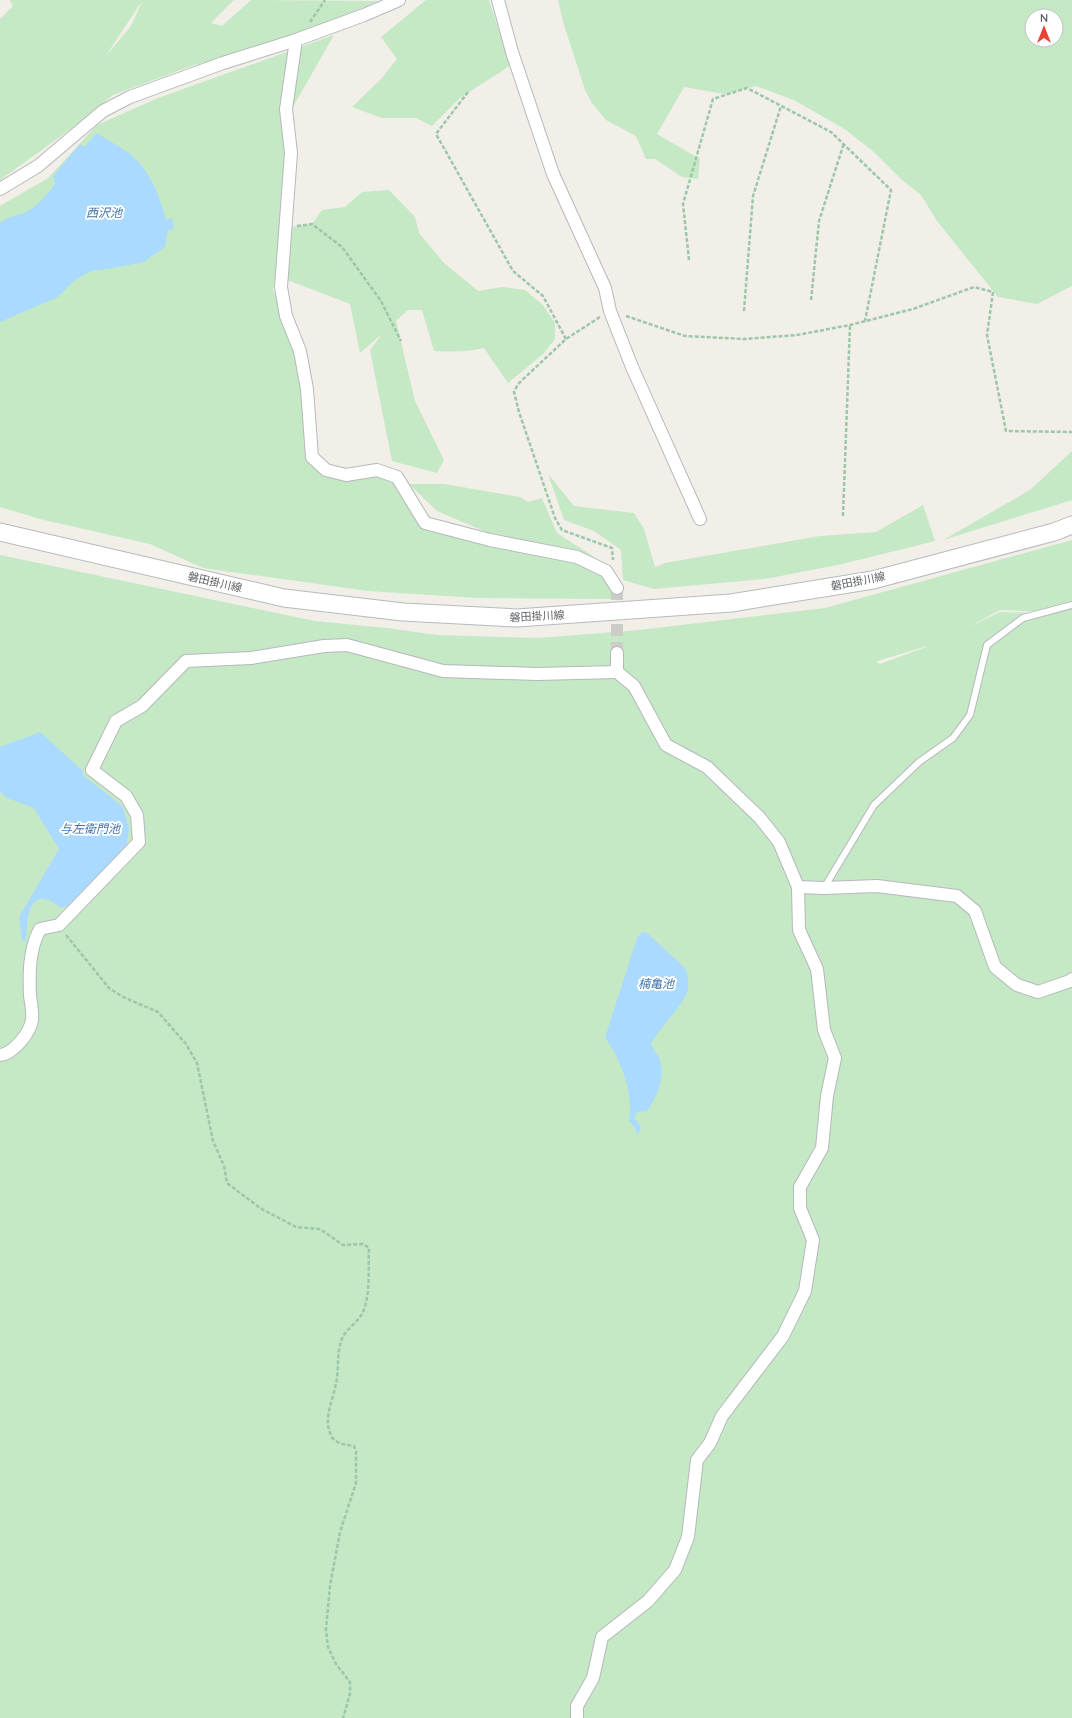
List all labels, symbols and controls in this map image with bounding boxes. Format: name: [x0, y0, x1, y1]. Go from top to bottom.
north arrow: [1024, 8, 1064, 48]
text: N: [1040, 11, 1048, 25]
water label: 西沢池: [86, 205, 123, 220]
street label: 磐田掛川線: [187, 569, 243, 595]
street label: 磐田掛川線: [830, 569, 886, 593]
street label: 磐田掛川線: [509, 608, 565, 624]
water label: 与左衛門池: [60, 821, 121, 836]
water label: 楠亀池: [638, 976, 675, 991]

